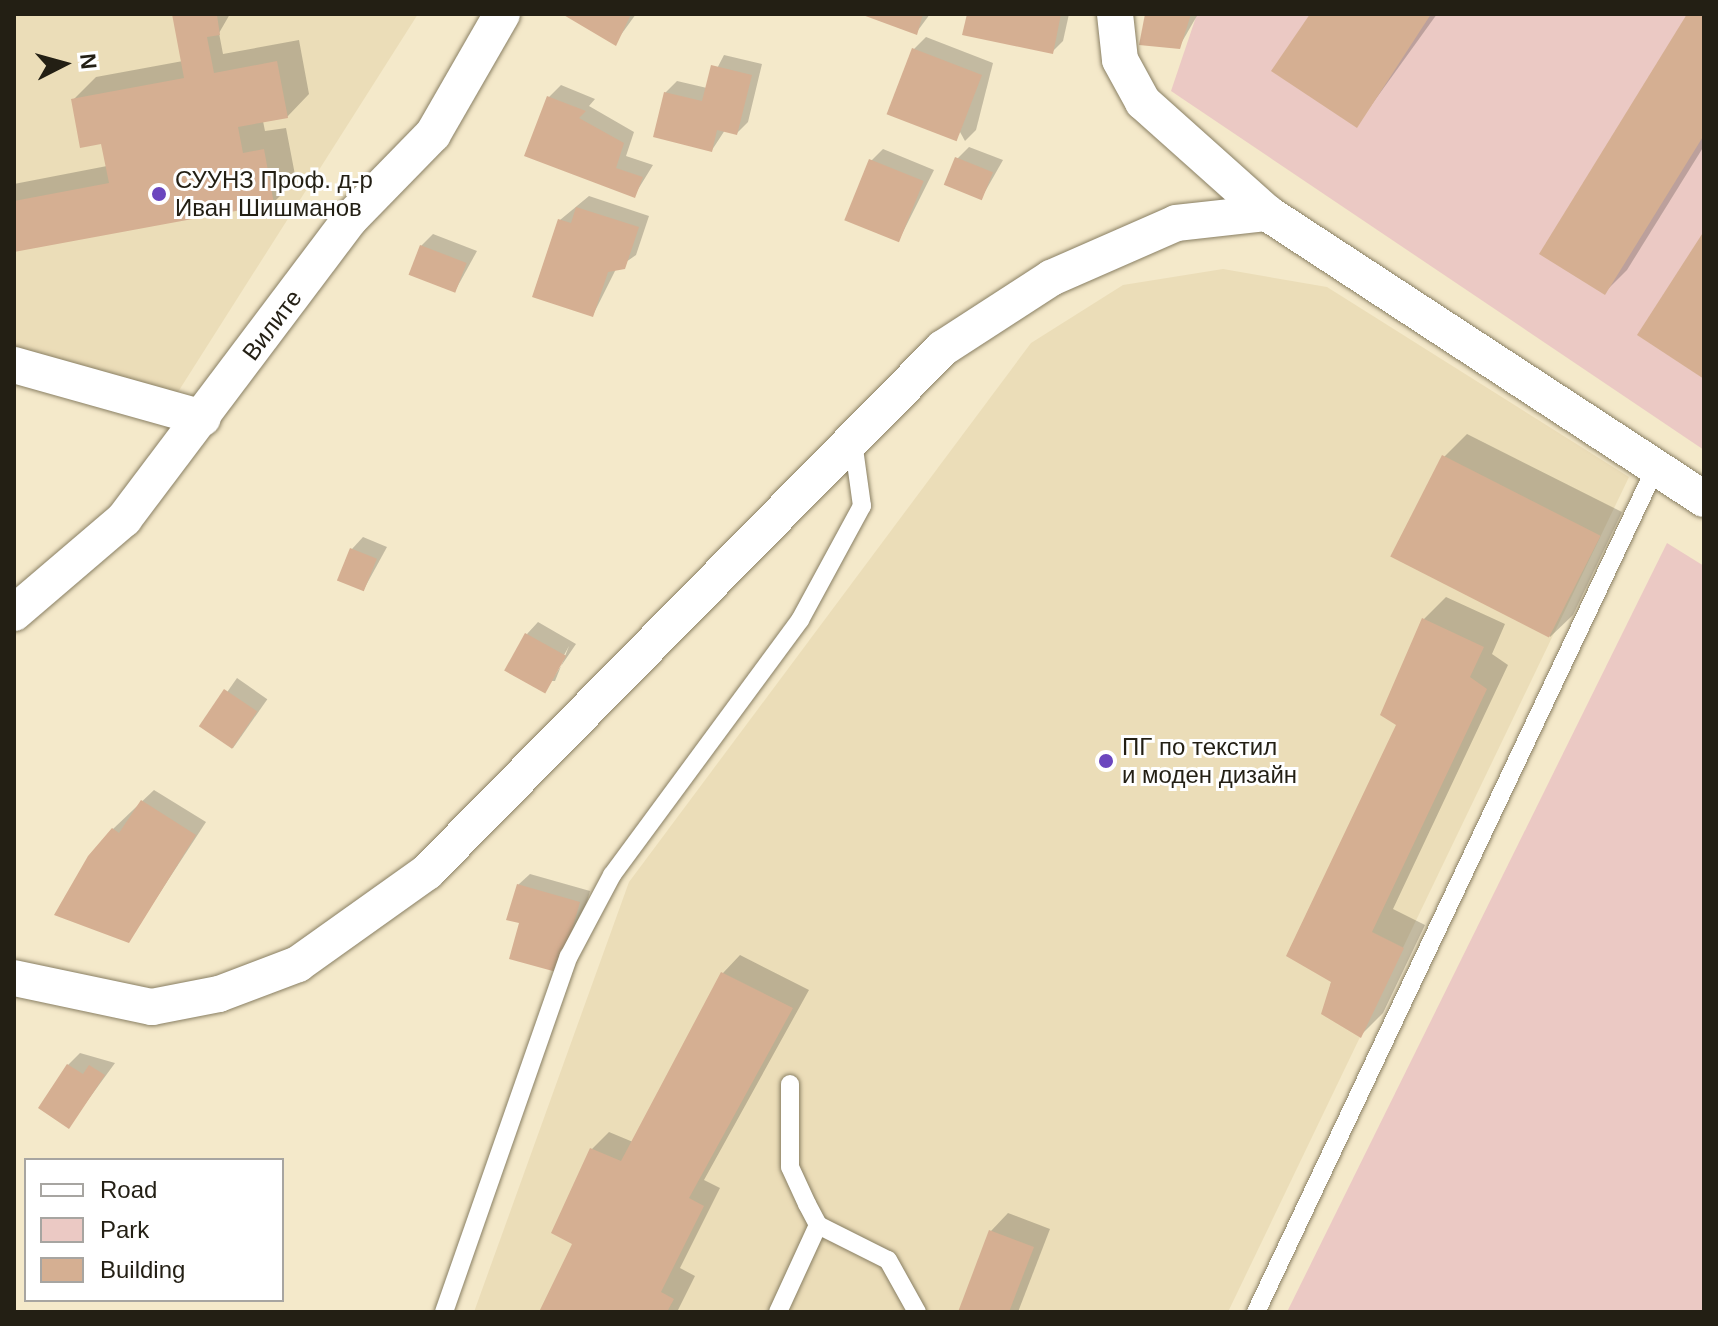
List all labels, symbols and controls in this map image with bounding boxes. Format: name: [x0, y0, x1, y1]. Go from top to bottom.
north arrow: [24, 24, 104, 104]
text: N: [75, 52, 102, 71]
place label: СУУНЗ Проф. д-р Иван Шишманов: [175, 166, 373, 222]
marker: СУУНЗ Проф. д-р Иван Шишманов: [150, 185, 168, 203]
street label: Вилите: [236, 284, 308, 366]
place label: ПГ по текстил и моден дизайн: [1122, 733, 1297, 789]
marker: ПГ по текстил и моден дизайн: [1097, 752, 1115, 770]
legend: [24, 1158, 284, 1302]
text: Road: [100, 1176, 157, 1203]
text: Park: [100, 1216, 149, 1243]
text: Building: [100, 1256, 185, 1283]

